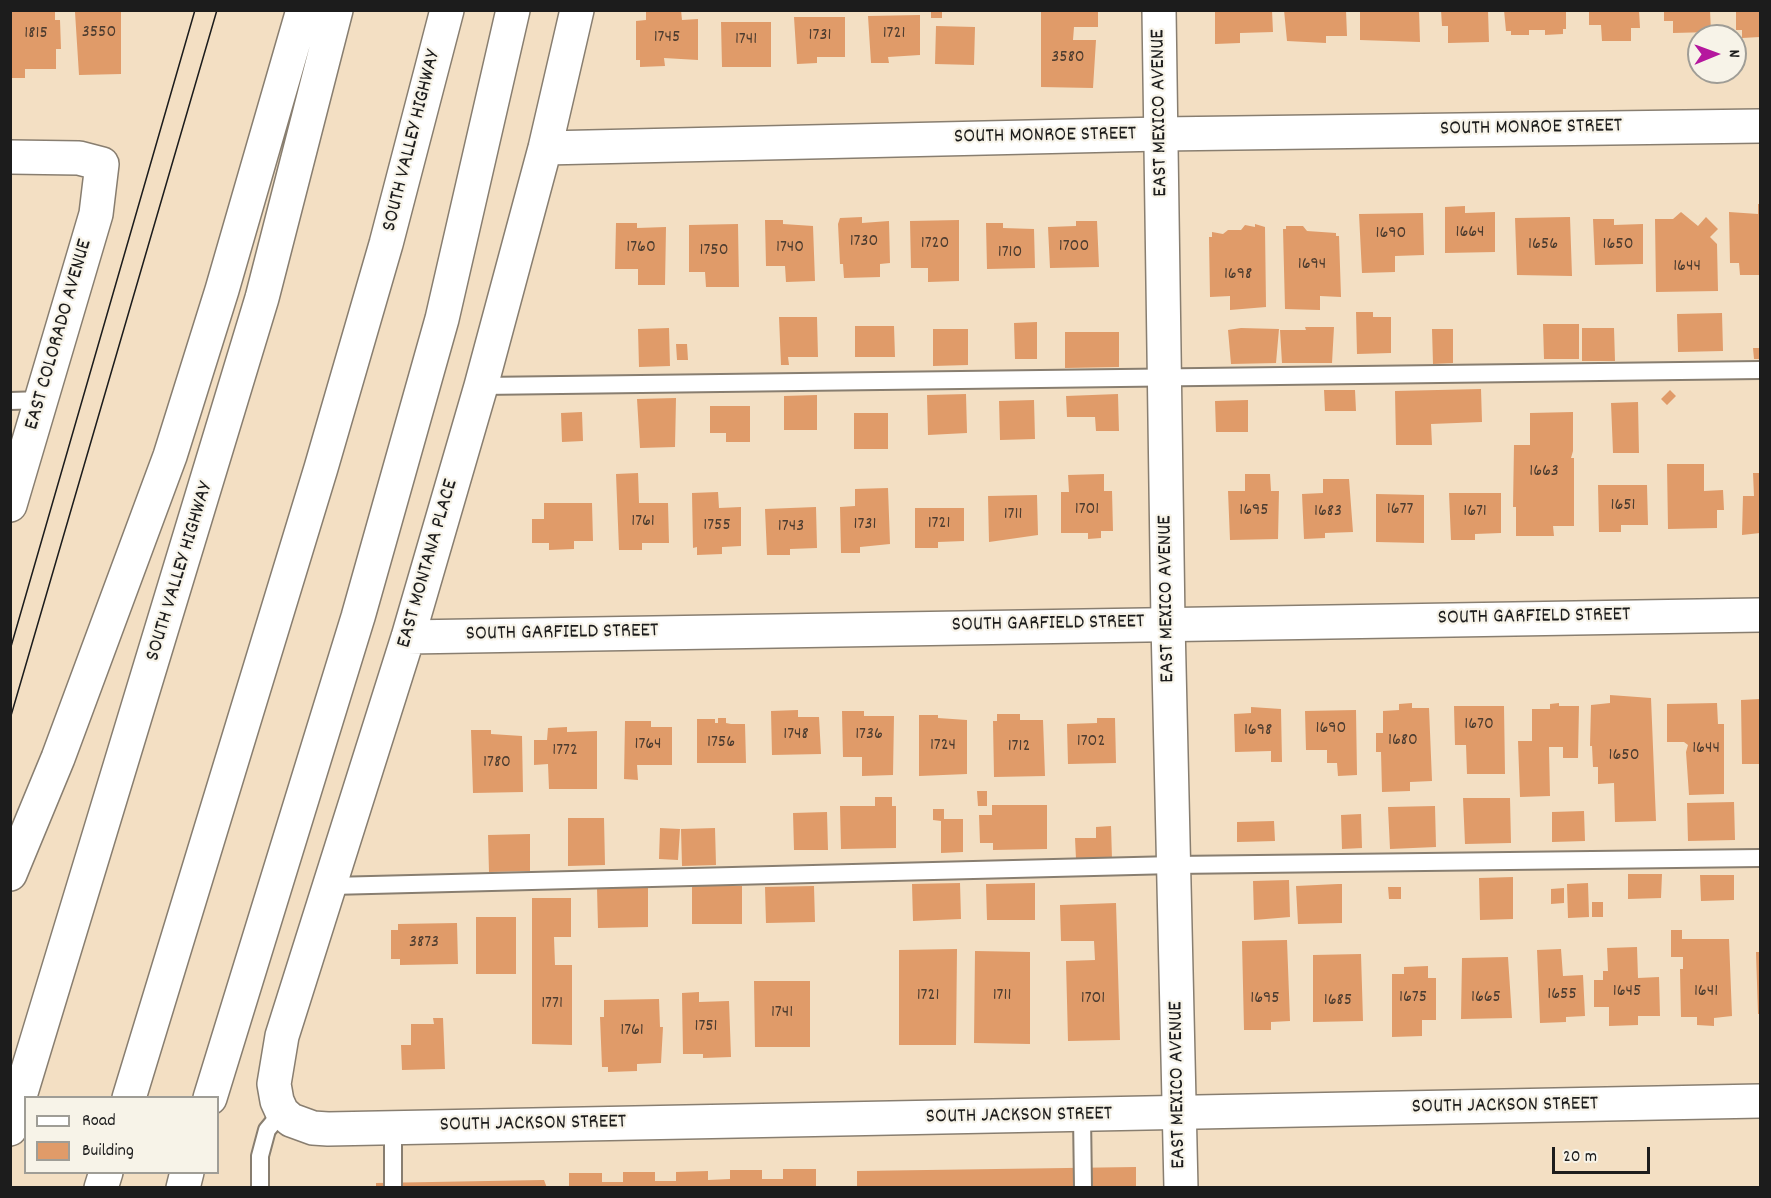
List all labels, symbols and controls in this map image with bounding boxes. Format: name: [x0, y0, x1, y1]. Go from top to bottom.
house number: 3550: [82, 23, 116, 45]
house number: 1815: [24, 24, 48, 46]
house number: 1721: [883, 24, 905, 46]
north arrow: [1687, 24, 1747, 84]
house number: 1731: [809, 26, 831, 48]
house number: 1745: [654, 28, 680, 50]
street label: EAST MEXICO AVENUE: [1147, 29, 1175, 197]
house number: 1741: [735, 30, 757, 52]
street label: SOUTH VALLEY HIGHWAY: [378, 48, 448, 234]
house number: 3580: [1051, 48, 1085, 70]
text: N: [1722, 50, 1745, 58]
street label: SOUTH MONROE STREET: [1440, 115, 1622, 143]
street label: SOUTH MONROE STREET: [954, 123, 1136, 151]
house number: 1664: [1455, 223, 1485, 245]
house number: 1690: [1376, 224, 1406, 246]
house number: 1730: [850, 232, 878, 254]
house number: 1720: [921, 234, 949, 256]
house number: 1656: [1528, 235, 1558, 257]
house number: 1650: [1603, 235, 1633, 257]
street label: EAST COLORADO AVENUE: [21, 237, 99, 433]
house number: 1700: [1059, 237, 1089, 259]
house number: 1760: [626, 238, 656, 260]
house number: 1740: [776, 238, 804, 260]
house number: 1750: [700, 241, 728, 263]
house number: 1710: [998, 243, 1022, 265]
house number: 1694: [1298, 255, 1326, 277]
house number: 1644: [1673, 257, 1701, 279]
house number: 1698: [1224, 265, 1252, 287]
house number: 1663: [1529, 462, 1559, 484]
street label: EAST MONTANA PLACE: [393, 477, 465, 651]
street label: SOUTH VALLEY HIGHWAY: [142, 479, 220, 665]
house number: 1651: [1610, 496, 1636, 518]
house number: 1701: [1075, 500, 1099, 522]
house number: 1677: [1387, 500, 1413, 522]
house number: 1695: [1239, 501, 1269, 523]
house number: 1683: [1314, 502, 1342, 524]
house number: 1671: [1463, 502, 1487, 524]
house number: 1711: [1004, 505, 1022, 527]
house number: 1761: [631, 512, 655, 534]
house number: 1721: [928, 514, 950, 536]
house number: 1731: [854, 515, 876, 537]
street label: EAST MEXICO AVENUE: [1154, 515, 1182, 683]
house number: 1755: [703, 516, 731, 538]
house number: 1743: [778, 517, 804, 539]
street label: SOUTH GARFIELD STREET: [1437, 604, 1631, 632]
street label: SOUTH GARFIELD STREET: [951, 611, 1145, 639]
street label: SOUTH GARFIELD STREET: [465, 620, 659, 648]
house number: 1670: [1464, 715, 1494, 737]
house number: 1690: [1316, 719, 1346, 741]
house number: 1698: [1244, 721, 1272, 743]
house number: 1748: [783, 725, 809, 747]
house number: 1736: [855, 725, 883, 747]
house number: 1680: [1388, 731, 1418, 753]
house number: 1702: [1077, 732, 1105, 754]
house number: 1756: [707, 733, 735, 755]
house number: 1764: [634, 735, 662, 757]
house number: 1724: [930, 736, 956, 758]
house number: 1712: [1008, 737, 1030, 759]
house number: 1644: [1692, 739, 1720, 761]
house number: 1772: [552, 741, 578, 763]
house number: 1650: [1609, 746, 1639, 768]
house number: 1780: [483, 753, 511, 775]
house number: 3873: [409, 933, 439, 955]
house number: 1645: [1613, 982, 1641, 1004]
house number: 1641: [1694, 982, 1718, 1004]
house number: 1655: [1547, 985, 1577, 1007]
house number: 1721: [917, 986, 939, 1008]
house number: 1711: [993, 986, 1011, 1008]
house number: 1675: [1399, 988, 1427, 1010]
house number: 1665: [1471, 988, 1501, 1010]
house number: 1701: [1081, 989, 1105, 1011]
house number: 1695: [1250, 989, 1280, 1011]
house number: 1685: [1324, 991, 1352, 1013]
house number: 1771: [541, 994, 563, 1016]
street label: EAST MEXICO AVENUE: [1165, 1001, 1193, 1169]
house number: 1741: [771, 1003, 793, 1025]
house number: 1751: [694, 1017, 718, 1039]
house number: 1761: [620, 1021, 644, 1043]
street label: SOUTH JACKSON STREET: [1412, 1093, 1598, 1121]
legend: [24, 1096, 219, 1174]
street label: SOUTH JACKSON STREET: [926, 1103, 1112, 1131]
text: Road: [82, 1109, 116, 1134]
street label: SOUTH JACKSON STREET: [440, 1111, 626, 1139]
scale bar: [1555, 1135, 1652, 1173]
text: Building: [82, 1139, 134, 1164]
text: 20 m: [1563, 1145, 1597, 1170]

